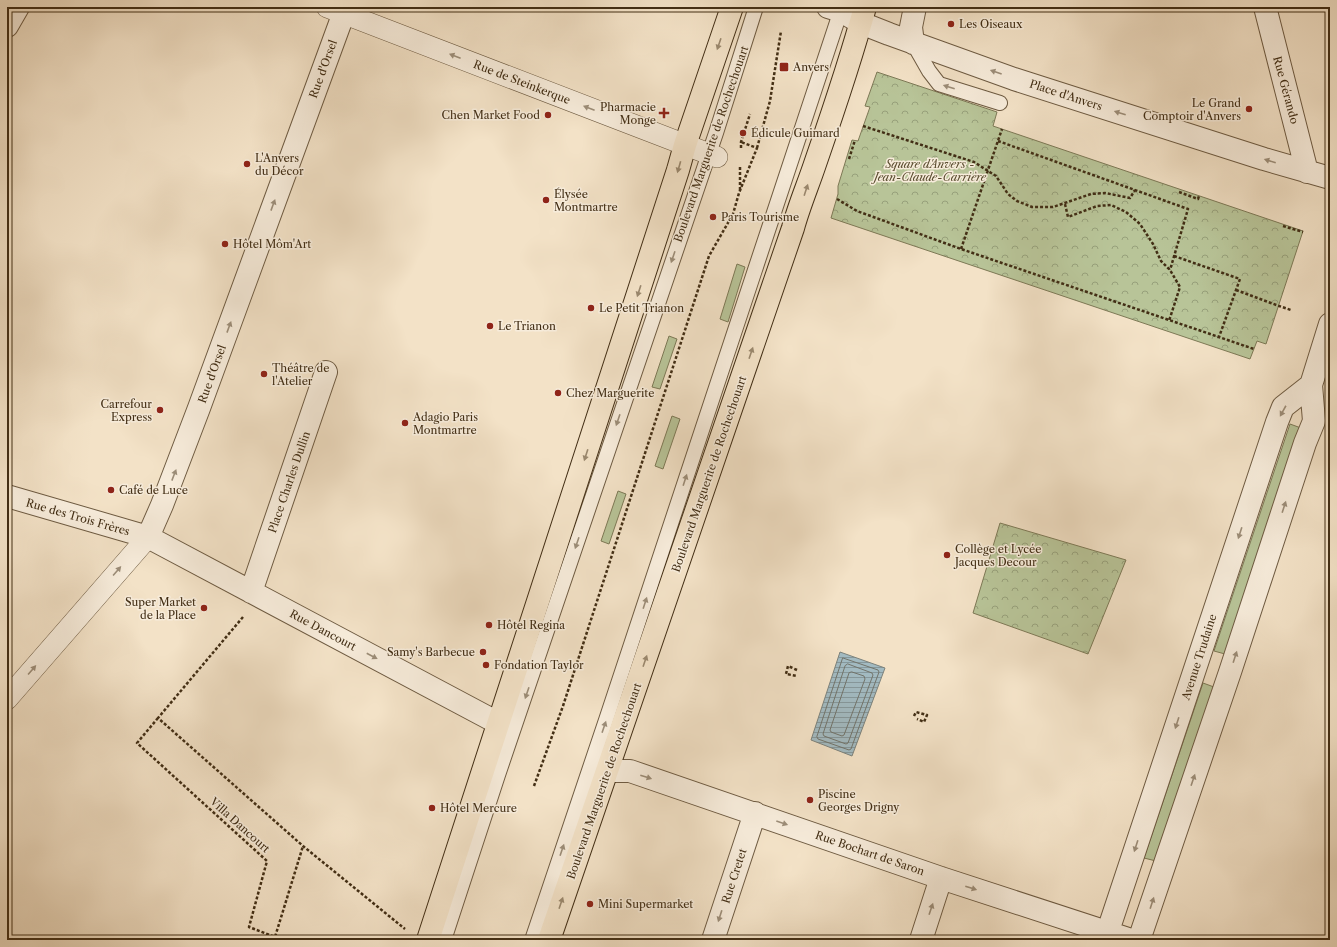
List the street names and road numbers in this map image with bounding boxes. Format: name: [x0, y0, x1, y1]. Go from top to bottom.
street label: Rue d'Orsel: [306, 37, 340, 100]
street label: Boulevard Marguerite de Rochechouart: [671, 44, 751, 244]
street label: Rue Gérando: [1270, 55, 1302, 126]
street label: Rue de Steinkerque: [472, 57, 572, 107]
street label: Place d'Anvers: [1028, 77, 1104, 113]
street label: Rue d'Orsel: [195, 342, 229, 405]
street label: Boulevard Marguerite de Rochechouart: [669, 374, 749, 574]
street label: Place Charles Dullin: [265, 429, 313, 535]
street label: Rue des Trois Frères: [25, 495, 132, 539]
street label: Rue Dancourt: [287, 607, 359, 653]
street label: Avenue Trudaine: [1178, 612, 1220, 703]
street label: Boulevard Marguerite de Rochechouart: [564, 681, 644, 881]
street label: Villa Dancourt: [206, 794, 273, 856]
street label: Rue Bochart de Saron: [814, 828, 927, 878]
street label: Rue Cretet: [719, 847, 749, 905]

